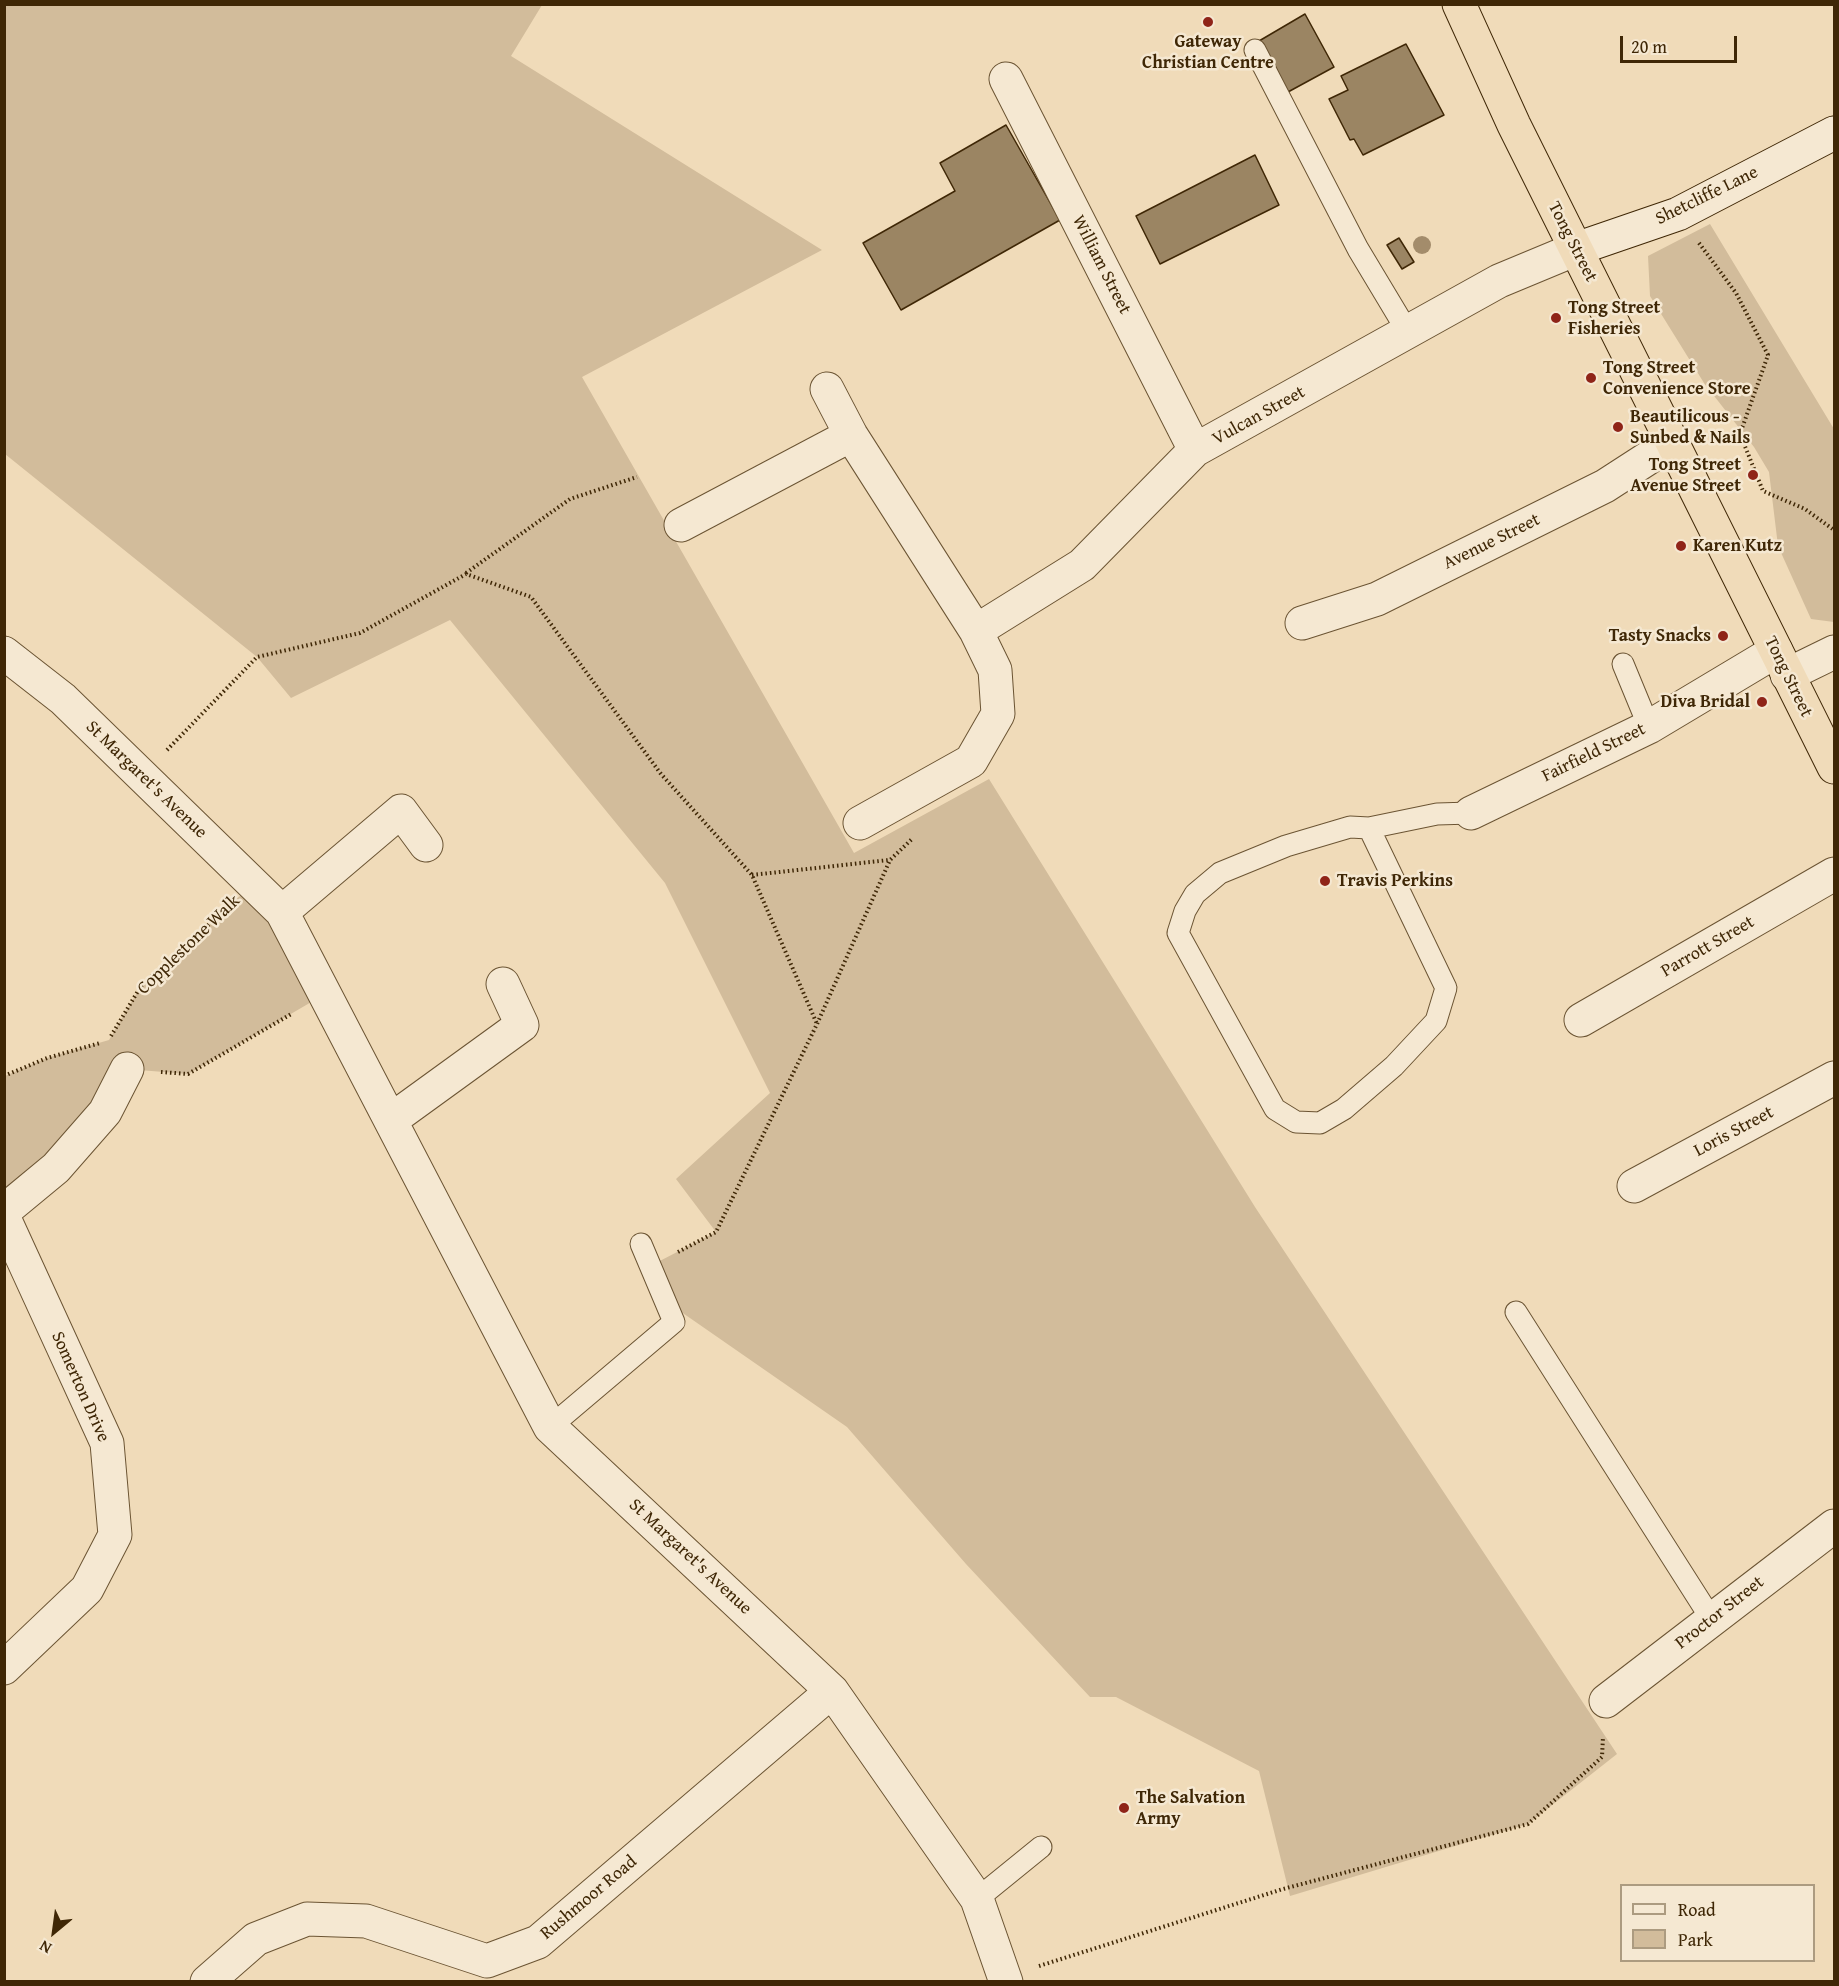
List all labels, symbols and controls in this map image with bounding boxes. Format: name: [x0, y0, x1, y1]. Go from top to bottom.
marker: Gateway Christian Centre: [1201, 15, 1215, 29]
scale bar: [1623, 24, 1740, 62]
place label: Gateway Christian Centre: [1142, 31, 1274, 74]
text: 20 m: [1631, 33, 1667, 60]
street label: Shetcliffe Lane: [1652, 162, 1762, 230]
street label: Tong Street: [1543, 198, 1601, 286]
street label: William Street: [1067, 212, 1135, 318]
place label: Tong Street Fisheries: [1568, 297, 1660, 340]
marker: Tong Street Fisheries: [1549, 311, 1563, 325]
place label: Tong Street Convenience Store: [1603, 357, 1751, 400]
marker: Tong Street Convenience Store: [1584, 371, 1598, 385]
street label: Vulcan Street: [1209, 382, 1309, 450]
place label: Beautilicous - Sunbed & Nails: [1630, 406, 1750, 448]
marker: Beautilicous - Sunbed & Nails: [1611, 420, 1625, 434]
place label: Tong Street Avenue Street: [1630, 454, 1741, 496]
marker: Tong Street Avenue Street: [1746, 468, 1760, 482]
street label: Avenue Street: [1440, 509, 1544, 575]
place label: Karen Kutz: [1693, 535, 1782, 557]
marker: Karen Kutz: [1674, 539, 1688, 553]
place label: Tasty Snacks: [1609, 625, 1711, 647]
marker: Tasty Snacks: [1716, 629, 1730, 643]
street label: Tong Street: [1759, 633, 1817, 721]
place label: Diva Bridal: [1661, 691, 1750, 713]
marker: Diva Bridal: [1755, 695, 1769, 709]
street label: St Margaret's Avenue: [81, 717, 211, 843]
street label: Fairfield Street: [1539, 719, 1649, 787]
place label: Travis Perkins: [1337, 870, 1453, 892]
marker: Travis Perkins: [1318, 874, 1332, 888]
street label: Copplestone Walk: [133, 891, 245, 999]
street label: Parrott Street: [1658, 912, 1758, 982]
street label: Loris Street: [1690, 1102, 1778, 1162]
street label: Somerton Drive: [46, 1328, 114, 1446]
street label: St Margaret's Avenue: [624, 1494, 756, 1620]
street label: Proctor Street: [1671, 1572, 1769, 1654]
place label: The Salvation Army: [1136, 1787, 1245, 1830]
marker: The Salvation Army: [1117, 1801, 1131, 1815]
street label: Rushmoor Road: [536, 1851, 642, 1945]
legend: [1620, 1884, 1815, 1962]
text: Road: [1678, 1896, 1716, 1923]
north arrow: [24, 1902, 84, 1962]
text: Park: [1678, 1926, 1713, 1953]
text: N: [35, 1935, 56, 1961]

